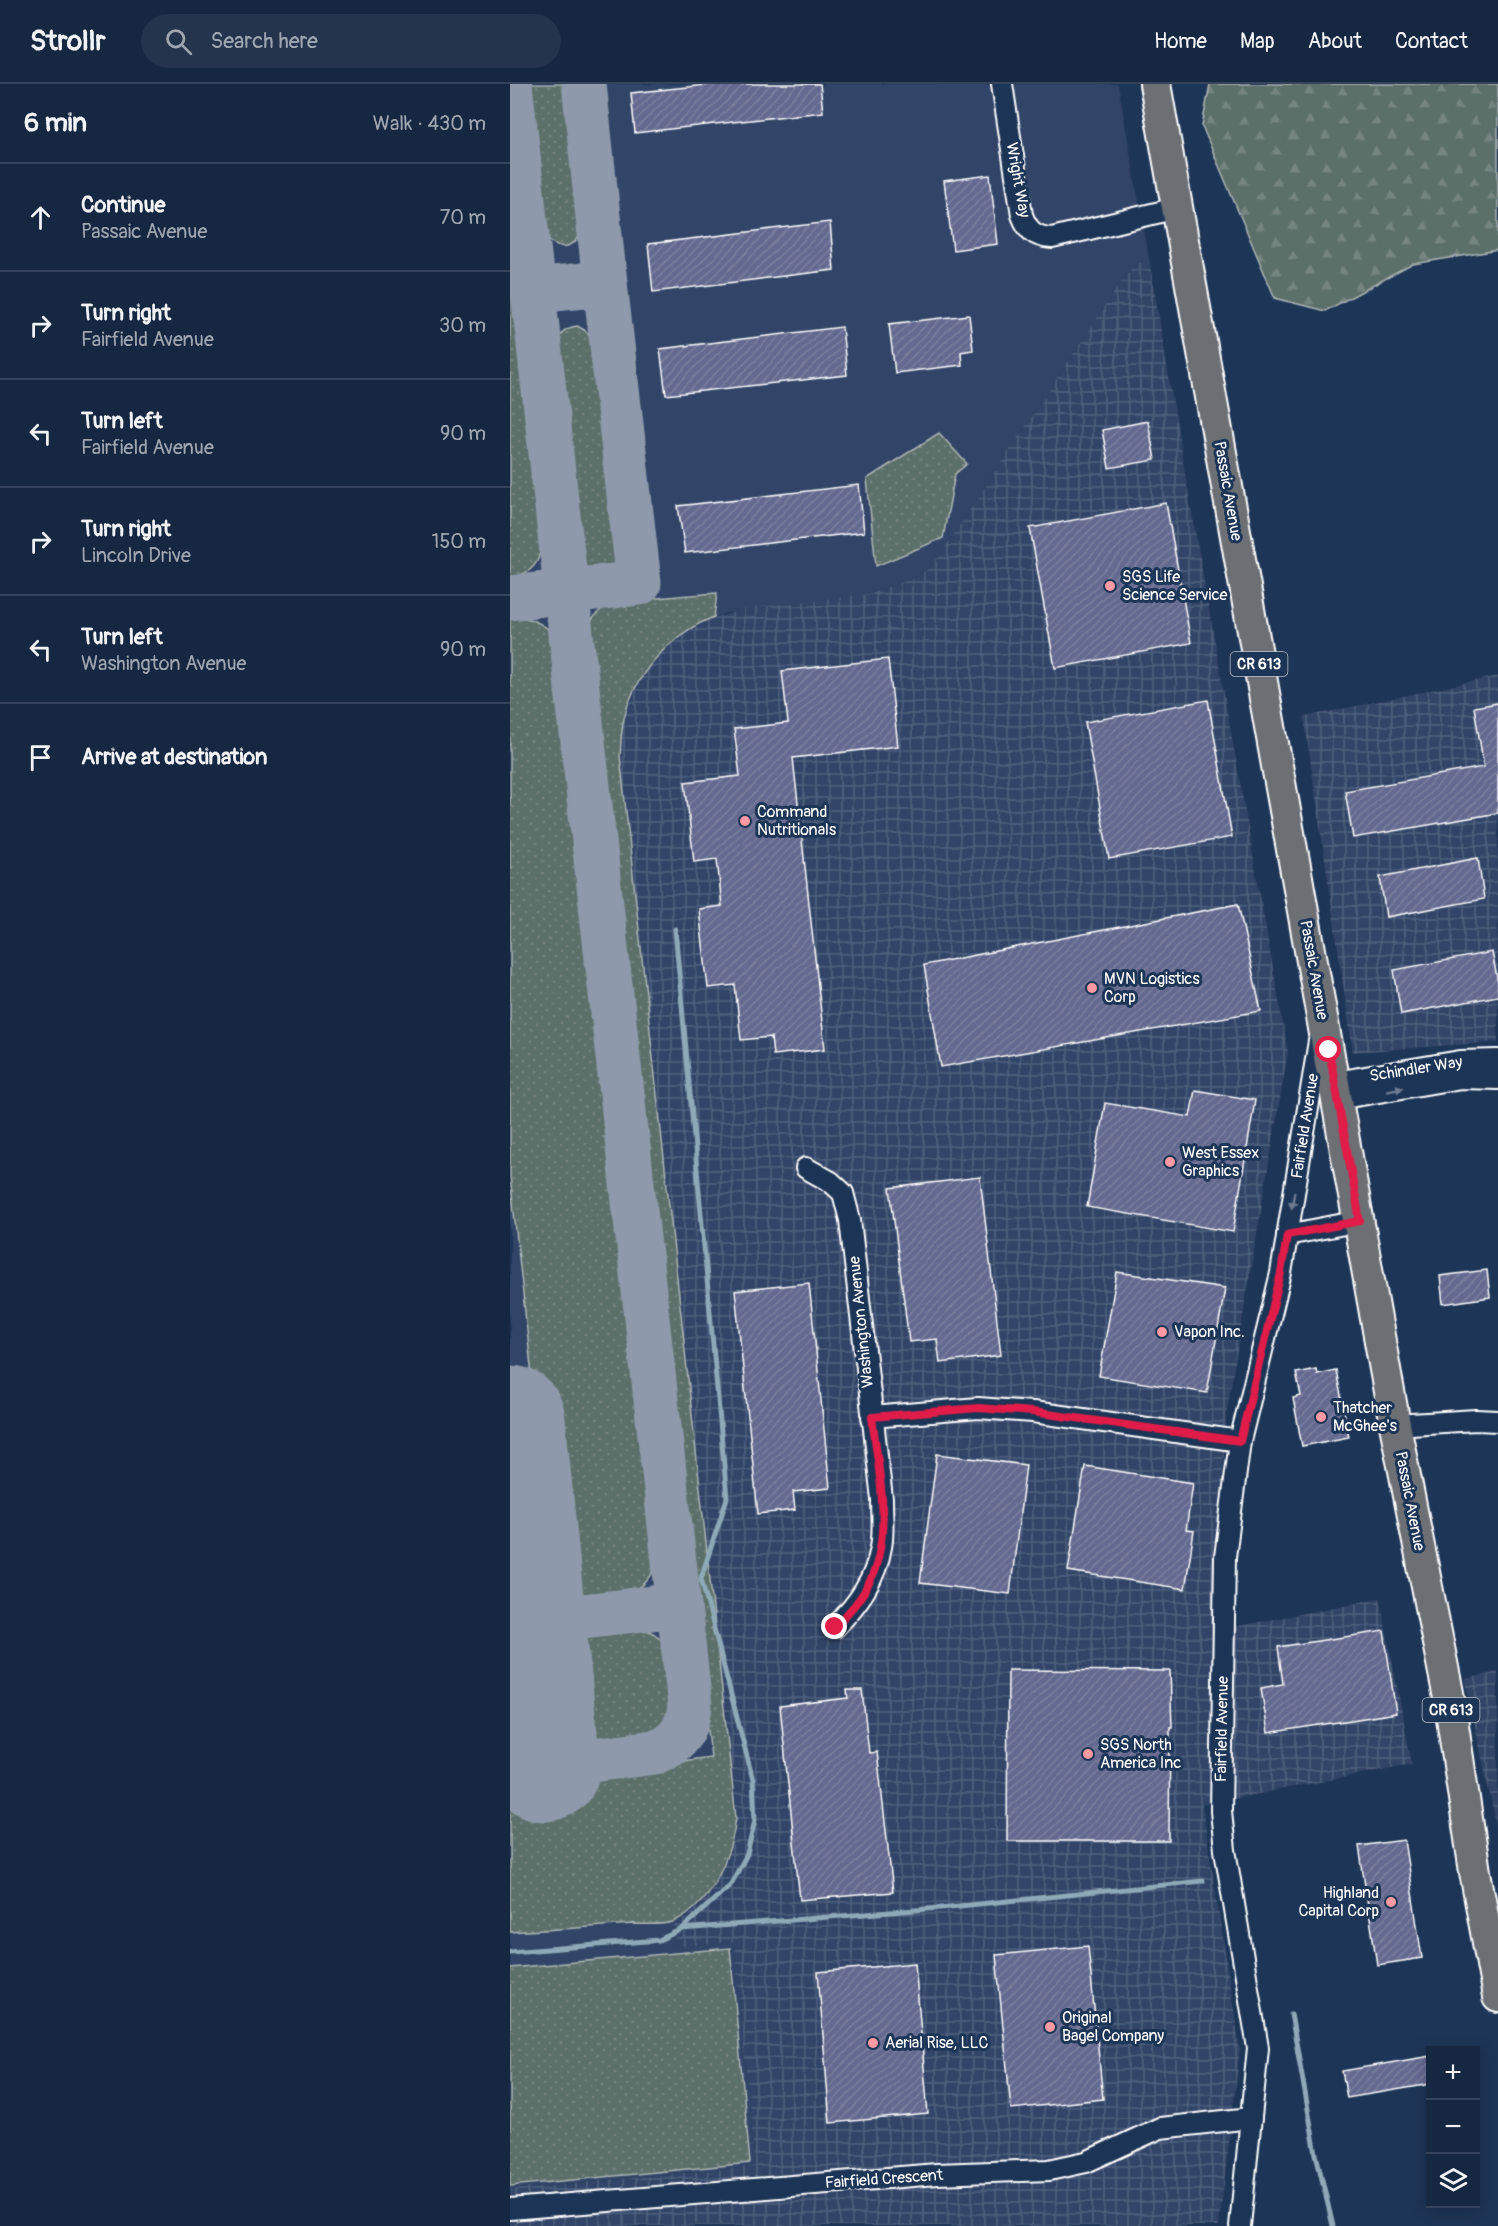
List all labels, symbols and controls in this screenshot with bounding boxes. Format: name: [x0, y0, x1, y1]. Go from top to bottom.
search box: [141, 14, 561, 68]
text: Strollr: [30, 24, 105, 59]
icon: search: [162, 25, 195, 58]
text: Search here: [210, 27, 318, 55]
text: Home: [1154, 28, 1207, 55]
text: Map: [1240, 28, 1275, 55]
text: About: [1308, 28, 1362, 55]
text: Contact: [1395, 28, 1468, 55]
text: 6 min: [24, 107, 87, 139]
text: Walk · 430 m: [373, 111, 486, 136]
street label: Wright Way: [1002, 141, 1034, 219]
text: Continue: [81, 191, 165, 219]
icon: ahead: [24, 201, 57, 234]
text: 70 m: [440, 205, 486, 230]
text: Passaic Avenue: [81, 219, 207, 244]
text: Turn right: [81, 299, 171, 327]
icon: right: [24, 309, 57, 342]
text: 30 m: [439, 313, 486, 338]
text: Fairfield Avenue: [81, 327, 214, 352]
text: Turn left: [81, 407, 163, 435]
icon: left: [24, 417, 57, 450]
text: 90 m: [440, 421, 486, 446]
text: Fairfield Avenue: [81, 435, 214, 460]
street label: Passaic Avenue: [1209, 440, 1247, 543]
text: Turn right: [81, 515, 171, 543]
icon: right: [24, 525, 57, 558]
text: 150 m: [432, 529, 486, 554]
text: Lincoln Drive: [81, 543, 191, 568]
place label: SGS Life Science Service: [1122, 567, 1228, 605]
marker: SGS Life Science Service: [1103, 579, 1117, 593]
text: Turn left: [81, 623, 163, 651]
icon: left: [24, 633, 57, 666]
text: 90 m: [440, 637, 486, 662]
text: Washington Avenue: [81, 651, 246, 676]
road number: CR 613: [1230, 652, 1287, 676]
icon: arrive: [24, 741, 57, 774]
text: Arrive at destination: [81, 743, 267, 771]
place label: Command Nutritionals: [757, 802, 836, 840]
marker: Command Nutritionals: [738, 814, 752, 828]
street label: Passaic Avenue: [1295, 919, 1333, 1022]
place label: MVN Logistics Corp: [1104, 969, 1200, 1007]
marker: MVN Logistics Corp: [1085, 981, 1099, 995]
route start: [1315, 1036, 1341, 1062]
street label: Schindler Way: [1368, 1052, 1464, 1086]
street label: Fairfield Avenue: [1287, 1072, 1323, 1180]
one-way arrow: [1386, 1085, 1405, 1094]
place label: West Essex Graphics: [1182, 1143, 1259, 1181]
marker: West Essex Graphics: [1163, 1155, 1177, 1169]
one-way arrow: [1288, 1190, 1297, 1209]
street label: Washington Avenue: [844, 1255, 878, 1389]
place label: Vapon Inc.: [1174, 1322, 1245, 1342]
marker: Vapon Inc.: [1155, 1325, 1169, 1339]
place label: Thatcher McGhee's: [1333, 1398, 1397, 1436]
marker: Thatcher McGhee's: [1314, 1410, 1328, 1424]
street label: Passaic Avenue: [1391, 1450, 1429, 1553]
route end: [821, 1613, 847, 1639]
street label: Fairfield Avenue: [1211, 1676, 1233, 1782]
road number: CR 613: [1422, 1698, 1480, 1722]
place label: SGS North America Inc: [1100, 1735, 1181, 1773]
marker: SGS North America Inc: [1081, 1747, 1095, 1761]
place label: Highland Capital Corp: [1298, 1883, 1379, 1921]
marker: Highland Capital Corp: [1384, 1895, 1398, 1909]
place label: Original Bagel Company: [1062, 2008, 1164, 2046]
marker: Original Bagel Company: [1043, 2020, 1057, 2034]
place label: Aerial Rise, LLC: [885, 2033, 988, 2053]
marker: Aerial Rise, LLC: [866, 2036, 880, 2050]
map controls: [1426, 2046, 1480, 2208]
button: +: [1426, 2046, 1480, 2100]
button: −: [1426, 2100, 1480, 2154]
button: layers: [1426, 2154, 1480, 2208]
street label: Fairfield Crescent: [824, 2165, 944, 2193]

